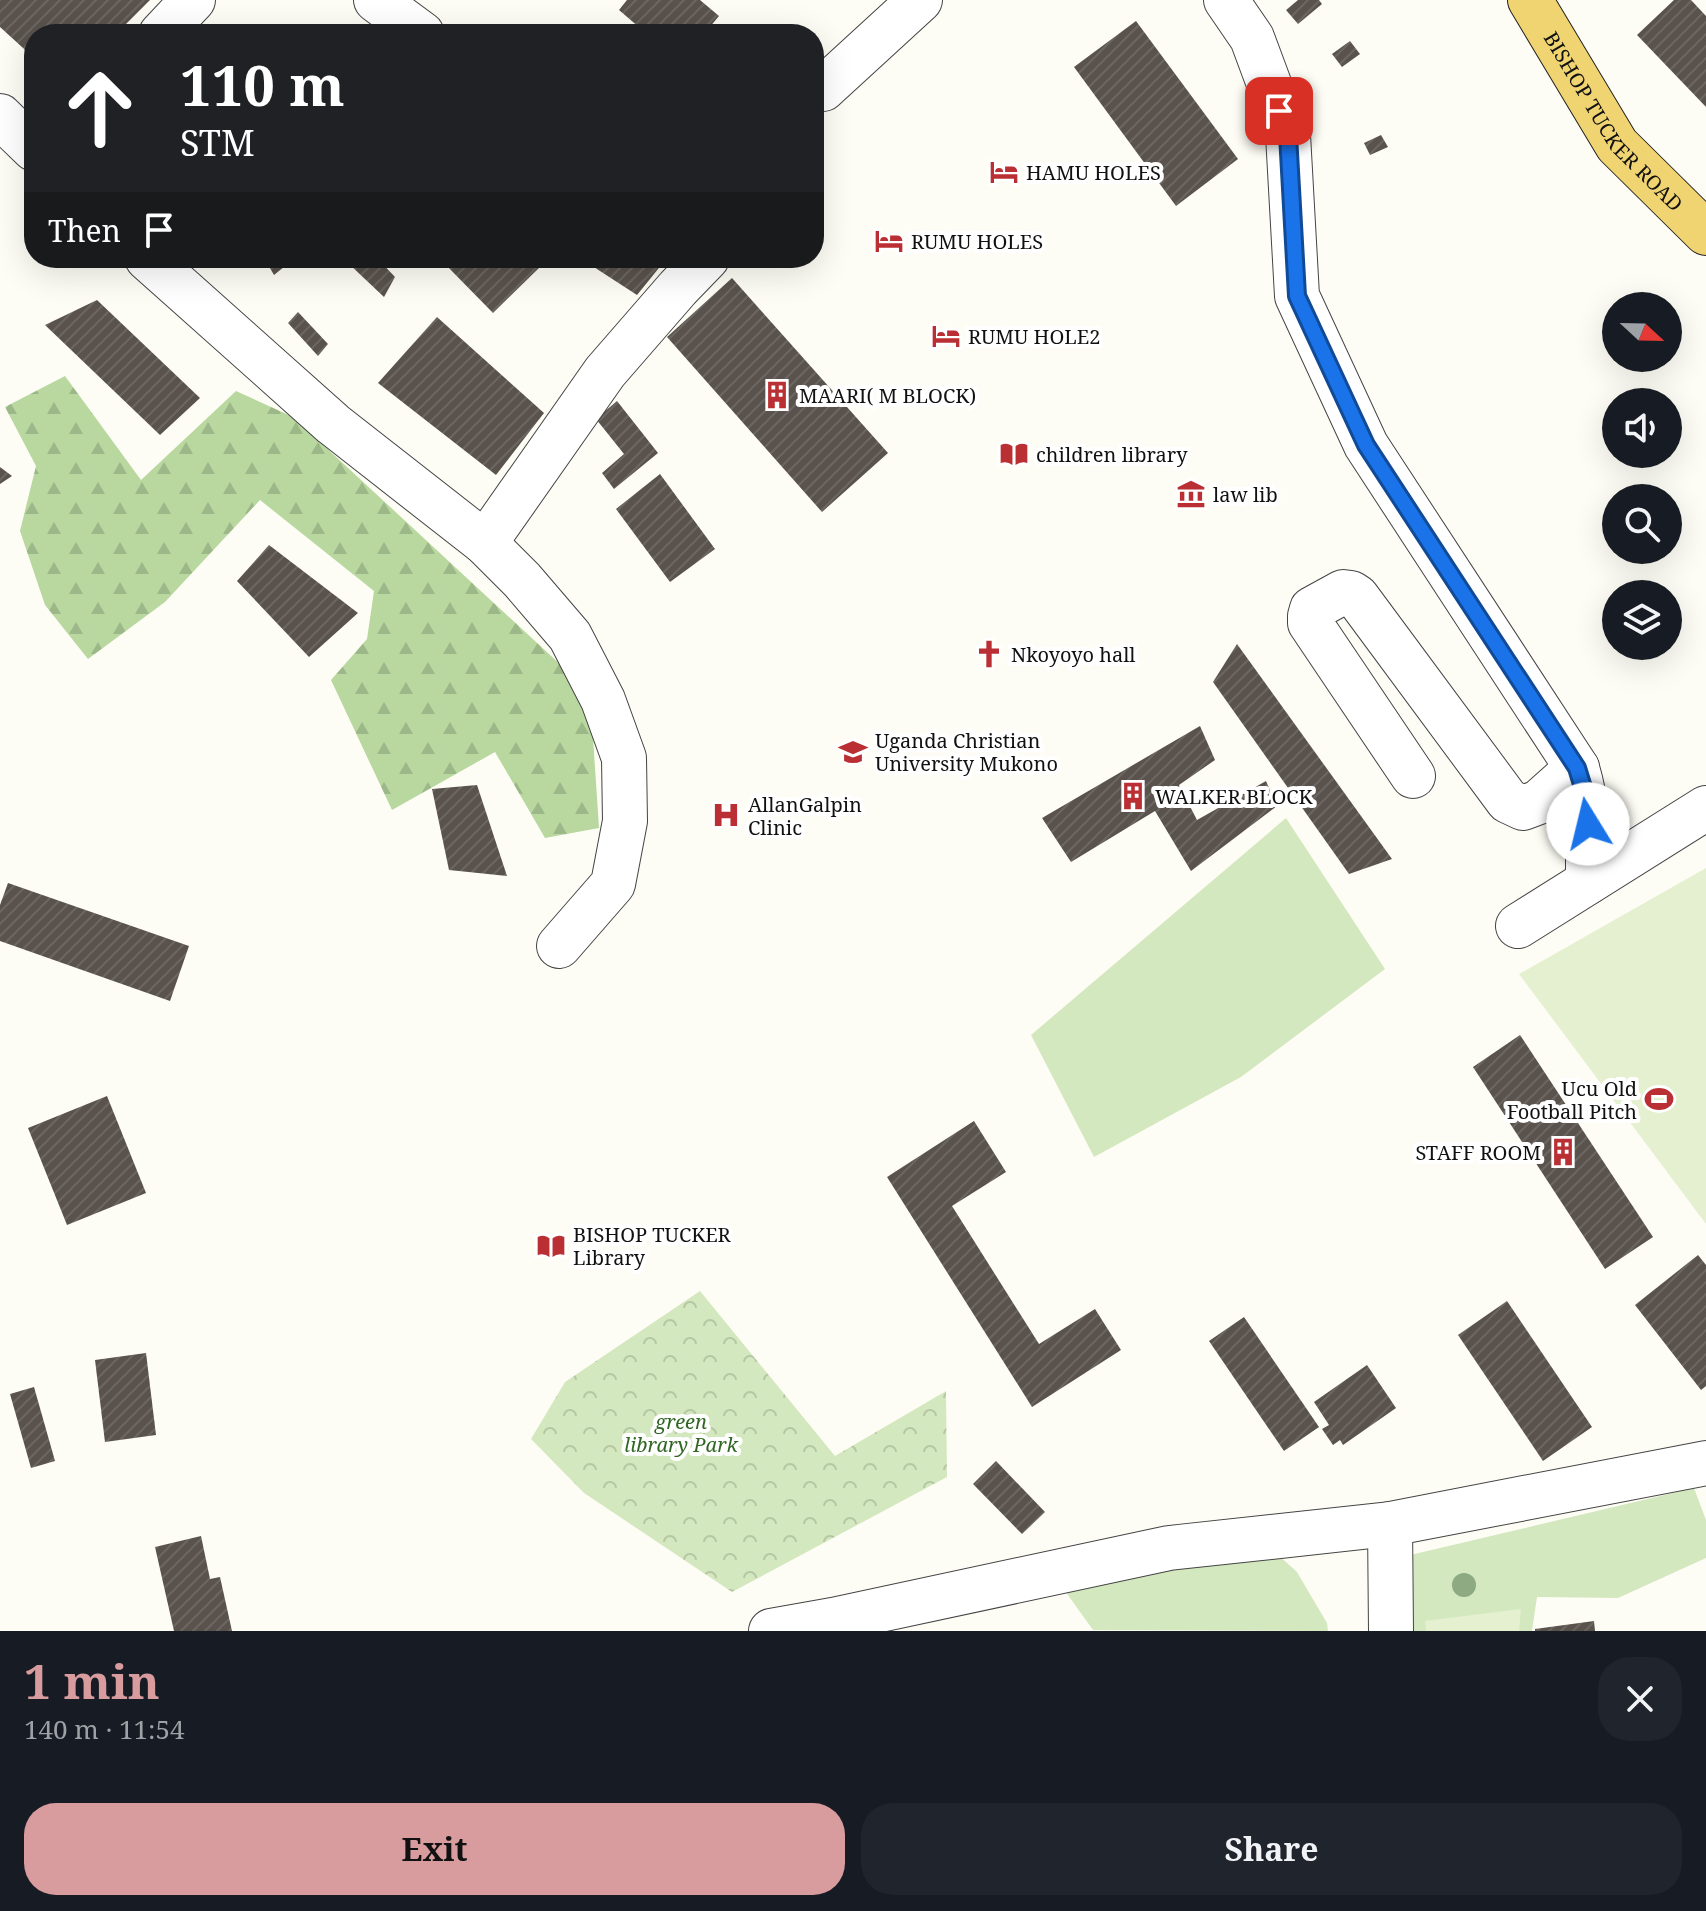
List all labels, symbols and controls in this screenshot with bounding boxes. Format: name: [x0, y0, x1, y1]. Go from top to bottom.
street label: BISHOP TUCKER ROAD: [1538, 26, 1689, 217]
text: 110 m: [180, 46, 345, 122]
icon: ahead: [48, 56, 152, 160]
pin: [1245, 77, 1313, 145]
icon: arrive: [1257, 89, 1301, 133]
text: STM: [180, 118, 255, 167]
hotel icon: HAMU HOLES: [989, 157, 1019, 187]
place label: HAMU HOLES: [1026, 159, 1161, 186]
icon: arrive: [137, 208, 181, 252]
text: Then: [48, 210, 121, 251]
hotel icon: RUMU HOLES: [874, 226, 904, 256]
place label: RUMU HOLES: [911, 228, 1043, 255]
north arrow: [1602, 292, 1682, 372]
map controls: [1602, 292, 1682, 660]
hotel icon: RUMU HOLE2: [931, 321, 961, 351]
place label: RUMU HOLE2: [968, 323, 1100, 350]
building icon: MAARI( M BLOCK): [762, 380, 792, 410]
place label: MAARI( M BLOCK): [799, 382, 976, 409]
button: sound: [1602, 388, 1682, 468]
library icon: children library: [999, 439, 1029, 469]
place label: children library: [1036, 441, 1188, 468]
museum icon: law lib: [1176, 479, 1206, 509]
place label: law lib: [1213, 481, 1278, 508]
button: search: [1602, 484, 1682, 564]
button: layers: [1602, 580, 1682, 660]
church icon: Nkoyoyo hall: [974, 639, 1004, 669]
place label: Nkoyoyo hall: [1011, 641, 1136, 668]
place label: Uganda Christian University Mukono: [875, 727, 1058, 777]
school or university icon: Uganda Christian University Mukono: [838, 737, 868, 767]
building icon: WALKER BLOCK: [1118, 781, 1148, 811]
position arrow: [1546, 782, 1630, 866]
place label: WALKER BLOCK: [1155, 783, 1314, 810]
place label: AllanGalpin Clinic: [748, 791, 862, 841]
hospital icon: AllanGalpin Clinic: [711, 800, 741, 830]
place label: Ucu Old Football Pitch: [1507, 1075, 1637, 1125]
sports icon: Ucu Old Football Pitch: [1644, 1084, 1674, 1114]
building icon: STAFF ROOM: [1548, 1137, 1578, 1167]
place label: STAFF ROOM: [1415, 1139, 1541, 1166]
place label: BISHOP TUCKER Library: [573, 1221, 732, 1271]
library icon: BISHOP TUCKER Library: [536, 1231, 566, 1261]
park label: green library Park: [624, 1408, 739, 1458]
text: 1 min: [24, 1648, 160, 1713]
button: close: [1598, 1657, 1682, 1741]
text: 140 m · 11:54: [24, 1711, 185, 1747]
button: Exit: [24, 1803, 845, 1895]
button: Share: [861, 1803, 1682, 1895]

